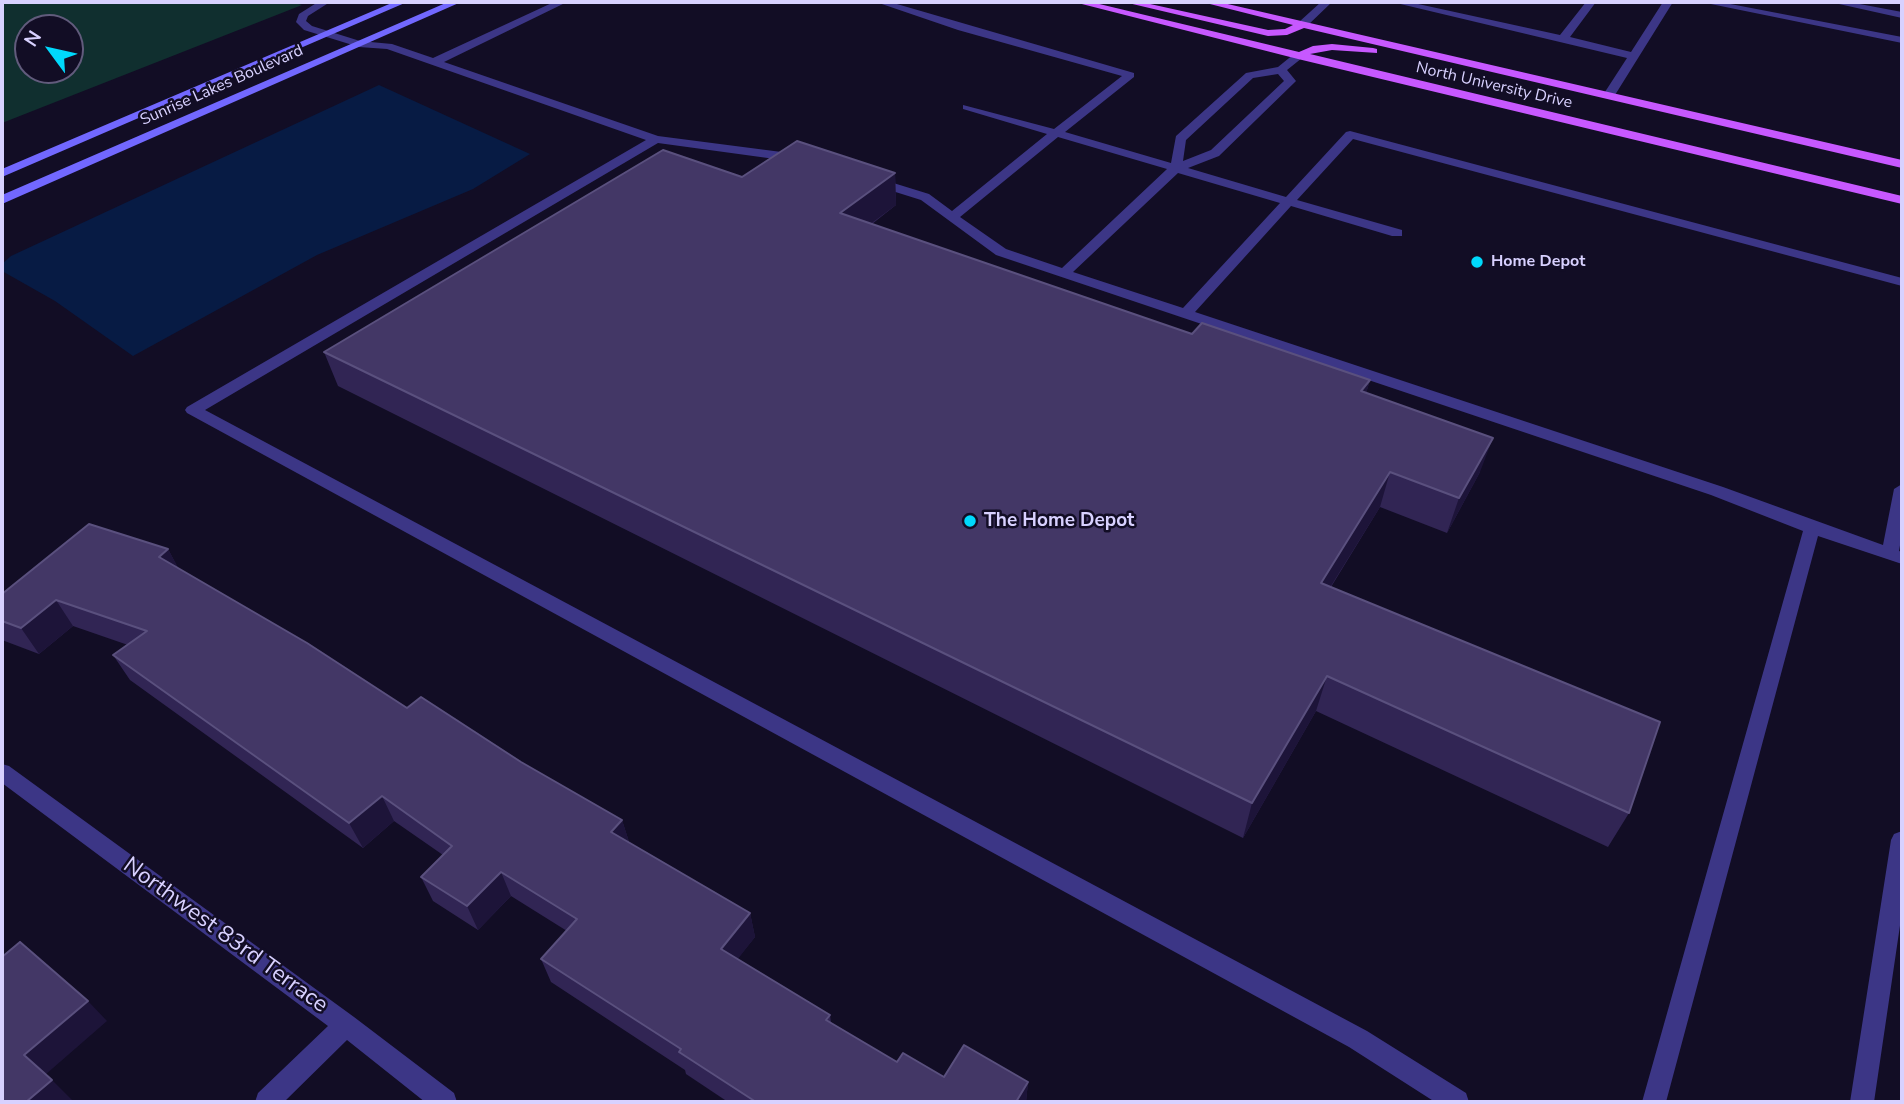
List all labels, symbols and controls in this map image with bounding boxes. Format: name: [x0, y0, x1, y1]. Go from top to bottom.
north arrow: [14, 14, 84, 84]
text: N: [18, 26, 48, 52]
street label: Sunrise Lakes Boulevard: [138, 41, 306, 131]
street label: North University Drive: [1414, 59, 1574, 113]
place label: Home Depot: [1491, 252, 1585, 272]
marker: Home Depot: [1469, 254, 1485, 270]
place label: The Home Depot: [984, 510, 1134, 532]
marker: The Home Depot: [962, 513, 978, 529]
street label: Northwest 83rd Terrace: [117, 852, 333, 1020]

